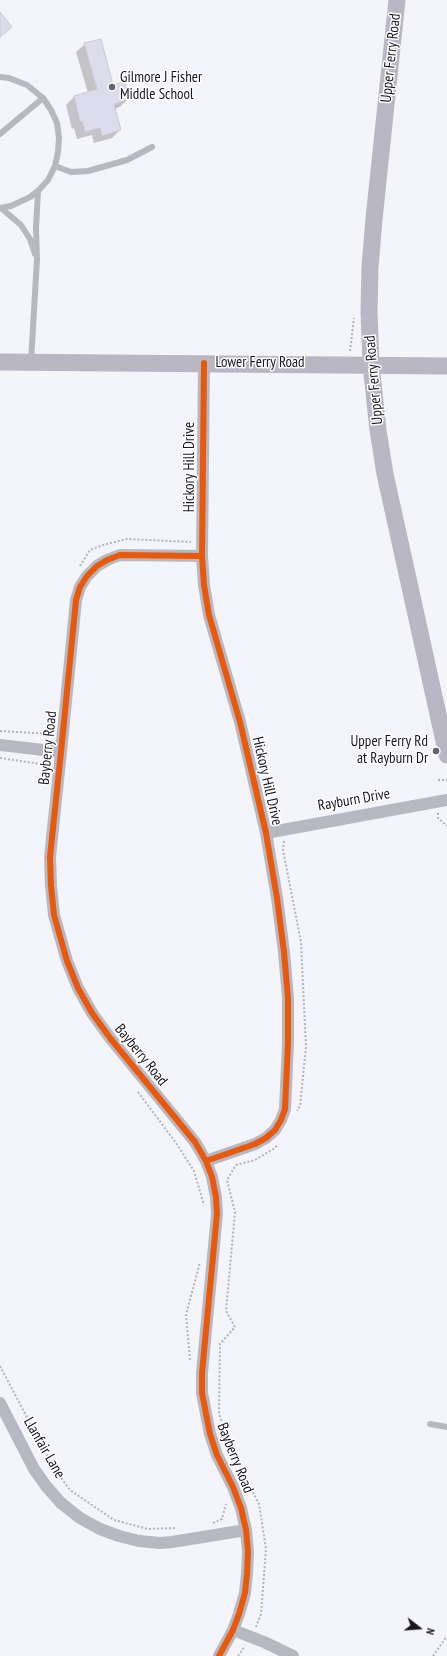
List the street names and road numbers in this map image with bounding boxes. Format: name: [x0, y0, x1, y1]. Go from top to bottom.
street label: Upper Ferry Road: [377, 13, 405, 103]
street label: Upper Ferry Road: [361, 335, 387, 425]
street label: Lower Ferry Road: [215, 354, 305, 372]
street label: Hickory Hill Drive: [181, 422, 199, 512]
street label: Bayberry Road: [35, 710, 61, 786]
street label: Hickory Hill Drive: [248, 735, 286, 827]
street label: Rayburn Drive: [316, 785, 392, 815]
street label: Bayberry Road: [111, 1021, 171, 1089]
street label: Llanfair Lane: [19, 1414, 69, 1482]
street label: Bayberry Road: [213, 1420, 257, 1496]

